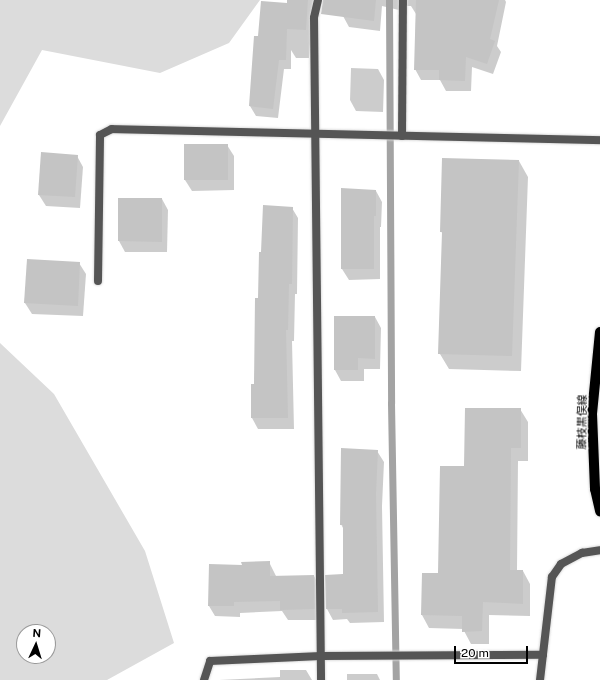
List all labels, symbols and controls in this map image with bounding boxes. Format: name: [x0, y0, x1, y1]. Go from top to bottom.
street label: 藤枝黒俣線: [575, 394, 589, 450]
north arrow: [16, 624, 56, 664]
text: N: [32, 627, 41, 639]
scale bar: [456, 638, 530, 664]
text: 20 m: [461, 646, 489, 660]

